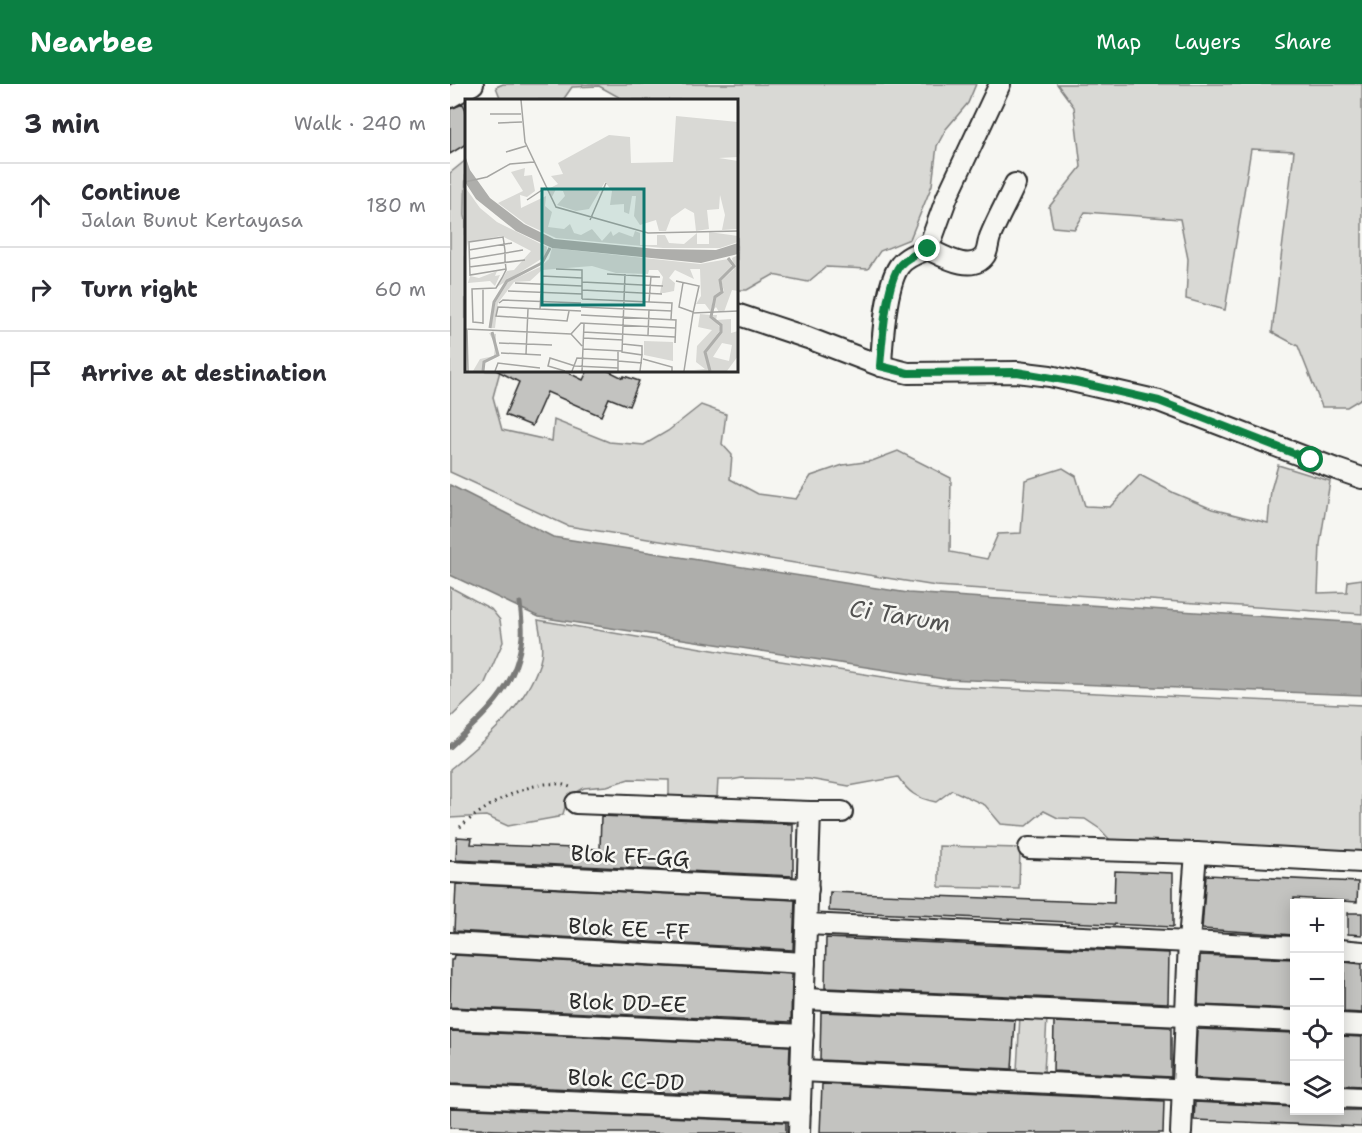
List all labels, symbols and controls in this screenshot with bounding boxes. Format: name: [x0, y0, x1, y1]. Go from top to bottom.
text: Nearbee: [30, 23, 153, 61]
text: Map: [1096, 28, 1141, 56]
text: Layers: [1174, 28, 1241, 56]
text: Share: [1274, 28, 1332, 56]
inset map: [465, 99, 738, 372]
text: 3 min: [24, 106, 100, 141]
text: Walk · 240 m: [294, 110, 426, 136]
text: Continue: [81, 178, 181, 207]
icon: ahead: [24, 189, 57, 222]
text: 180 m: [366, 192, 426, 218]
text: Jalan Bunut Kertayasa: [81, 207, 303, 233]
route end: [914, 235, 940, 261]
icon: right: [24, 273, 57, 306]
text: Turn right: [81, 275, 198, 304]
text: 60 m: [374, 276, 426, 302]
icon: arrive: [24, 357, 57, 390]
text: Arrive at destination: [81, 359, 327, 388]
route start: [1297, 446, 1323, 472]
water label: Ci Tarum: [847, 592, 953, 640]
street label: Blok FF-GG: [570, 838, 691, 874]
map controls: [1290, 899, 1344, 1115]
button: +: [1290, 899, 1344, 953]
street label: Blok EE -FF: [567, 911, 691, 947]
button: −: [1290, 953, 1344, 1007]
street label: Blok DD-EE: [568, 986, 688, 1020]
button: locate: [1290, 1007, 1344, 1061]
button: layers: [1290, 1061, 1344, 1115]
street label: Blok CC-DD: [567, 1062, 685, 1098]

